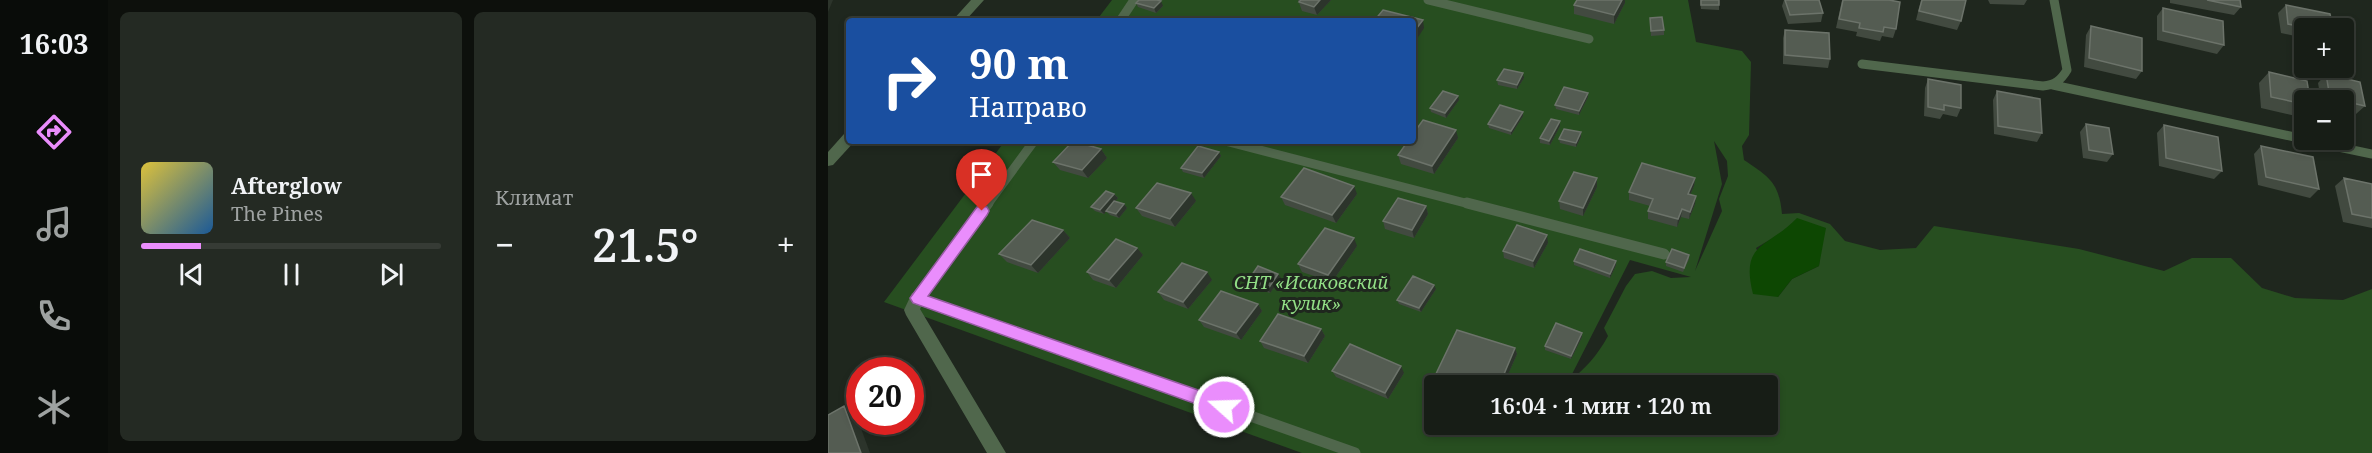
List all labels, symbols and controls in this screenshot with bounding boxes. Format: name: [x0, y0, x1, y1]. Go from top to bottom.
map controls: [2294, 18, 2354, 150]
button: +: [2294, 18, 2354, 78]
text: 16:03: [19, 25, 89, 62]
text: 90 m: [969, 34, 1069, 91]
icon: right: [870, 42, 948, 120]
text: Направо: [969, 88, 1087, 125]
button: −: [2294, 90, 2354, 150]
icon: directions: [33, 111, 75, 153]
pin: [956, 149, 1007, 211]
icon: arrive: [965, 158, 998, 191]
text: Afterglow: [231, 170, 342, 200]
text: Климат: [495, 184, 573, 211]
text: The Pines: [231, 200, 323, 227]
icon: music: [33, 203, 75, 245]
text: 21.5°: [592, 214, 699, 275]
text: −: [495, 222, 514, 267]
text: +: [777, 222, 795, 267]
icon: previous: [175, 258, 208, 291]
icon: pause: [275, 258, 308, 291]
icon: next: [375, 258, 408, 291]
park label: СНТ «Исаковский кулик»: [1234, 270, 1389, 315]
icon: phone: [33, 295, 75, 337]
speed limit sign: 20: [846, 357, 924, 435]
position arrow: [1192, 375, 1256, 439]
icon: climate: [33, 386, 75, 428]
text: 16:04 · 1 мин · 120 m: [1490, 390, 1712, 420]

